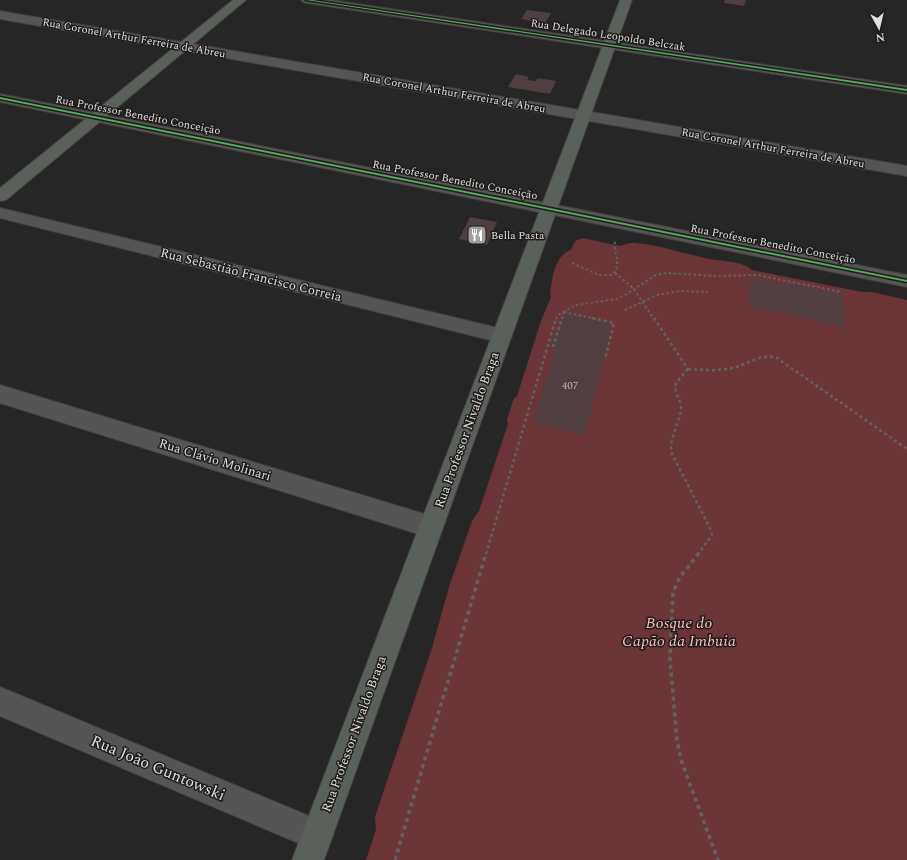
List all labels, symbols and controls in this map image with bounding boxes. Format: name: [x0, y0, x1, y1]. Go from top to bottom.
north arrow: [859, 8, 899, 48]
street label: Rua Coronel Arthur Ferreira de Abreu: [41, 13, 227, 63]
street label: Rua Delegado Leopoldo Belczak: [529, 14, 687, 56]
text: N: [875, 28, 886, 46]
street label: Rua Coronel Arthur Ferreira de Abreu: [361, 68, 547, 118]
street label: Rua Professor Benedito Conceição: [54, 91, 222, 139]
street label: Rua Coronel Arthur Ferreira de Abreu: [680, 123, 866, 173]
street label: Rua Professor Benedito Conceição: [371, 156, 539, 204]
street label: Rua Professor Benedito Conceição: [689, 220, 857, 268]
restaurant icon: Bella Pasta: [466, 224, 488, 246]
place label: Bella Pasta: [491, 227, 545, 244]
street label: Rua Sebastião Francisco Correia: [158, 243, 344, 307]
street label: Rua Professor Nivaldo Braga: [429, 348, 505, 511]
house number: 407: [562, 377, 579, 394]
street label: Rua Clávio Molinari: [157, 433, 273, 487]
park label: Bosque do Capão da Imbuia: [622, 611, 736, 653]
street label: Rua Professor Nivaldo Braga: [316, 652, 392, 815]
street label: Rua João Guntowski: [87, 729, 229, 807]

